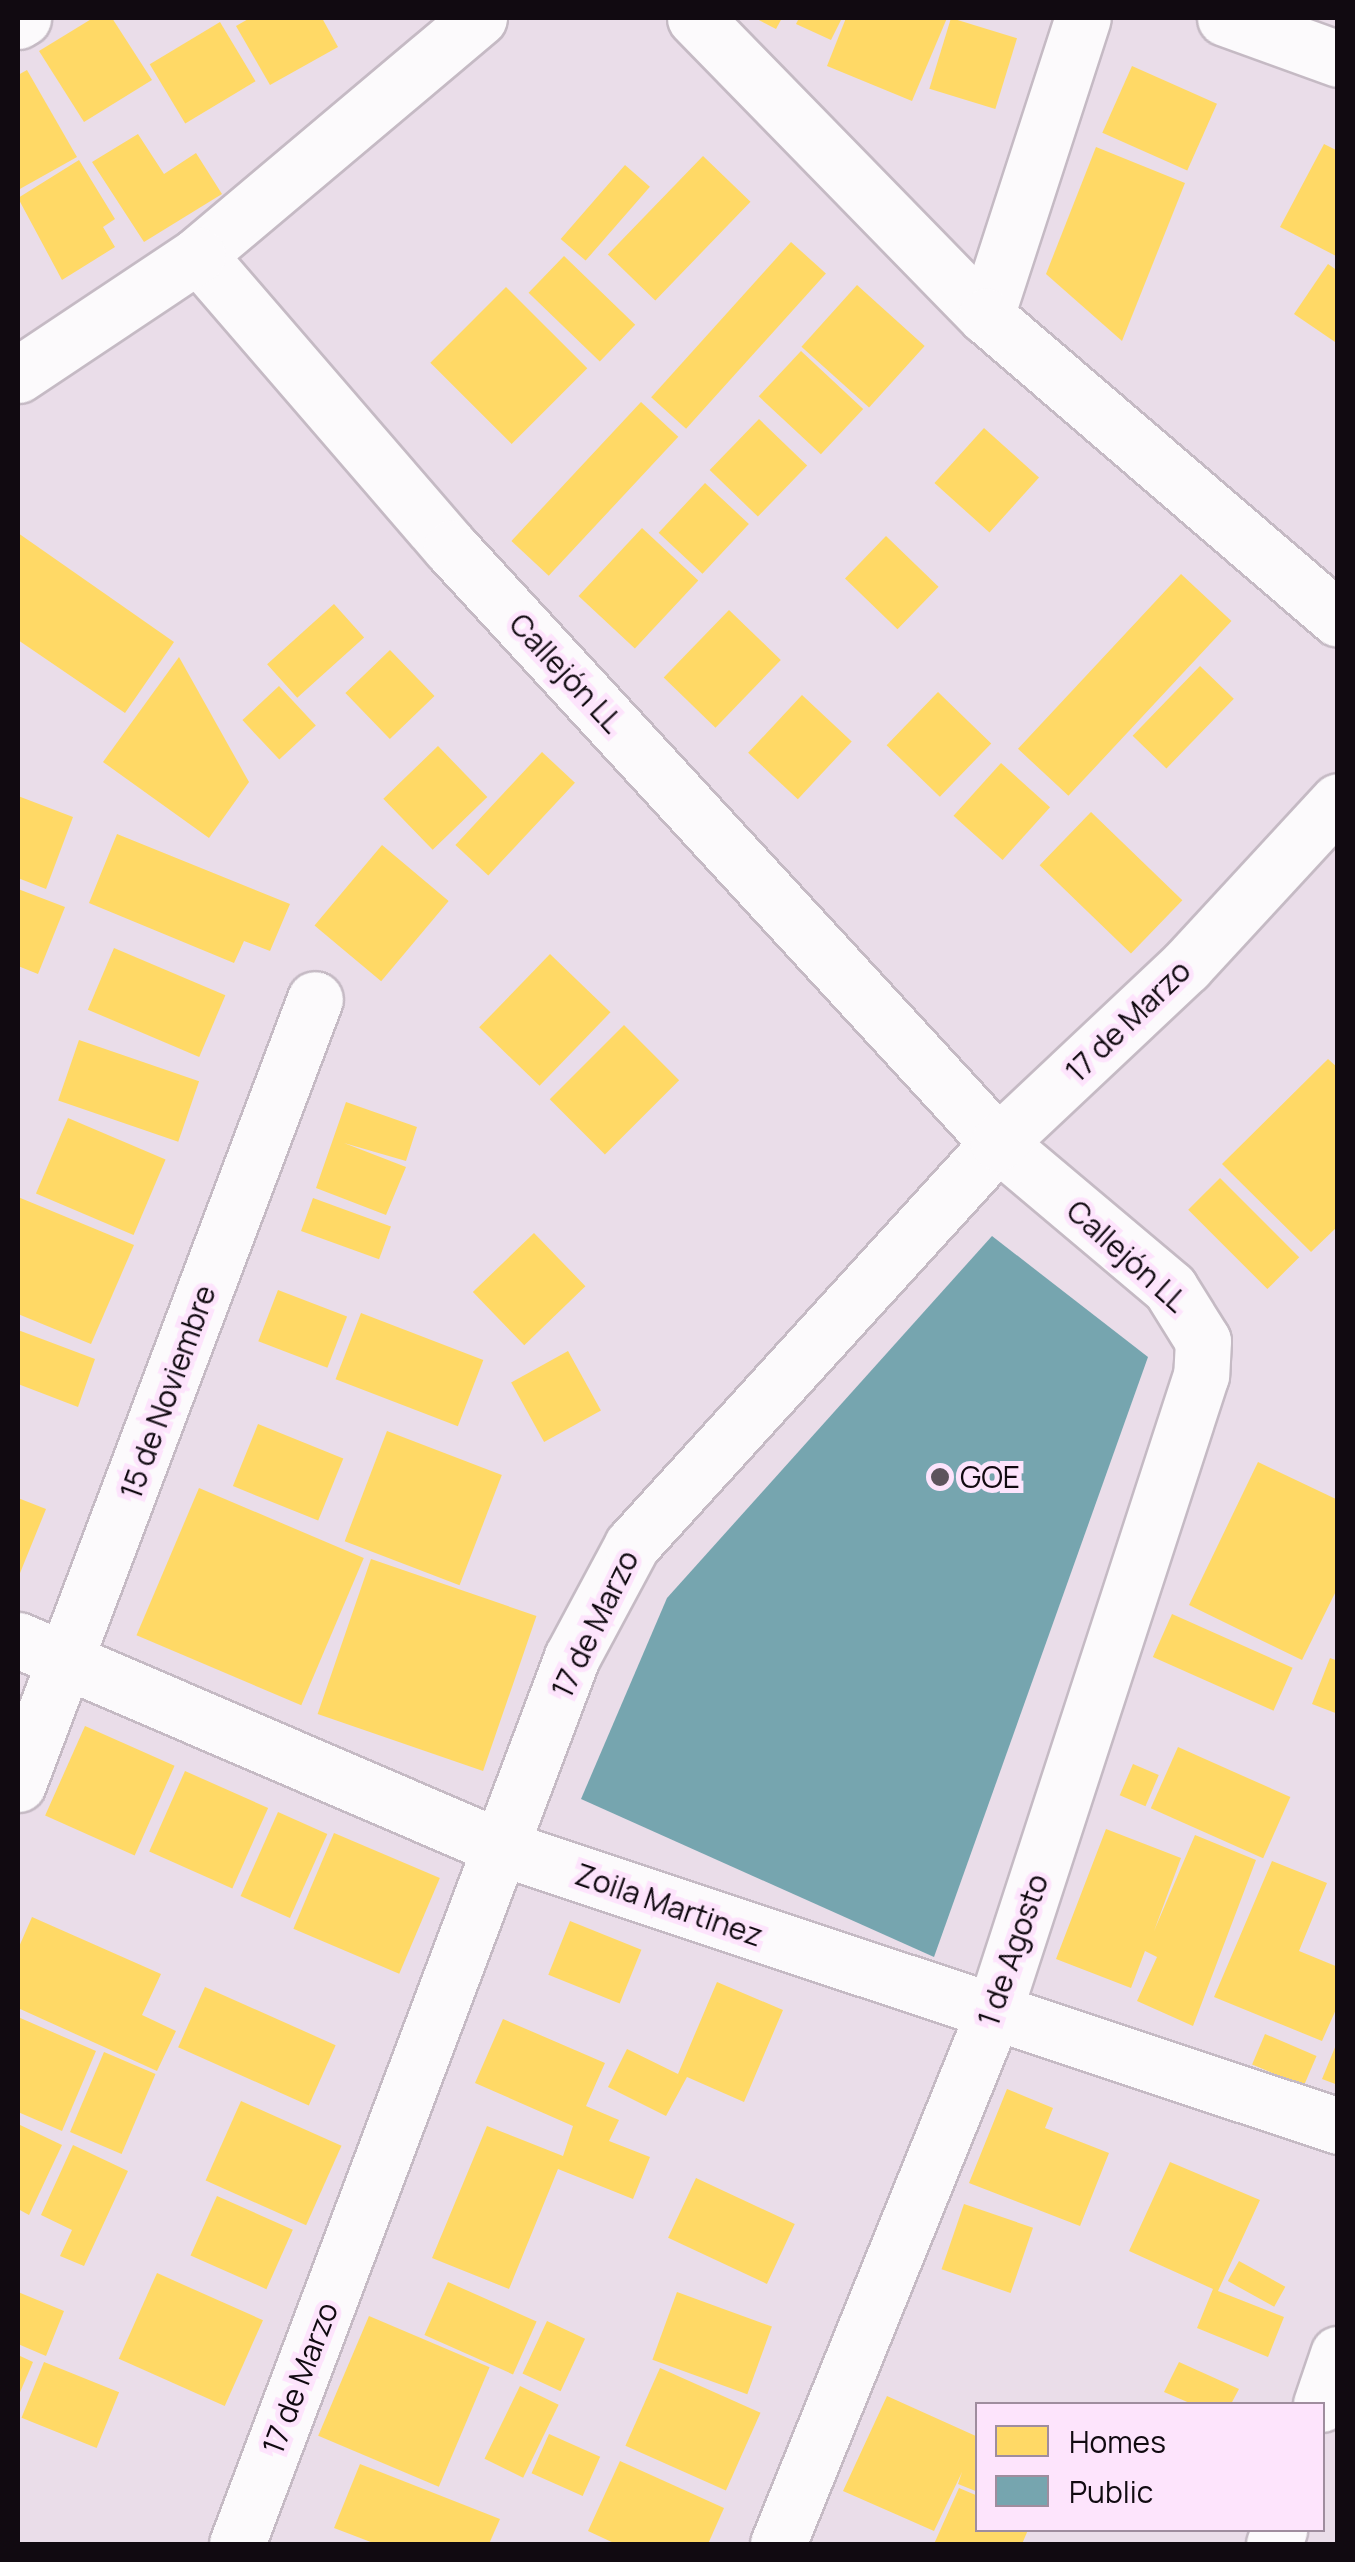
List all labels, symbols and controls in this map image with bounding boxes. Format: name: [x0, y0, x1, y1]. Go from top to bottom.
street label: Callejón LL: [502, 606, 630, 740]
street label: 17 de Marzo: [1058, 953, 1198, 1089]
street label: Callejón LL: [1059, 1193, 1195, 1319]
street label: 15 de Noviembre: [113, 1280, 223, 1504]
place label: GOE: [960, 1459, 1020, 1495]
marker: GOE: [929, 1466, 951, 1488]
street label: 17 de Marzo: [544, 1545, 646, 1703]
street label: Zoila Martinez: [571, 1856, 767, 1954]
street label: 1 de Agosto: [970, 1869, 1056, 2031]
street label: 17 de Marzo: [255, 2297, 345, 2459]
legend: [975, 2402, 1325, 2532]
text: Homes: [1069, 2421, 1166, 2462]
text: Public: [1069, 2471, 1153, 2512]

